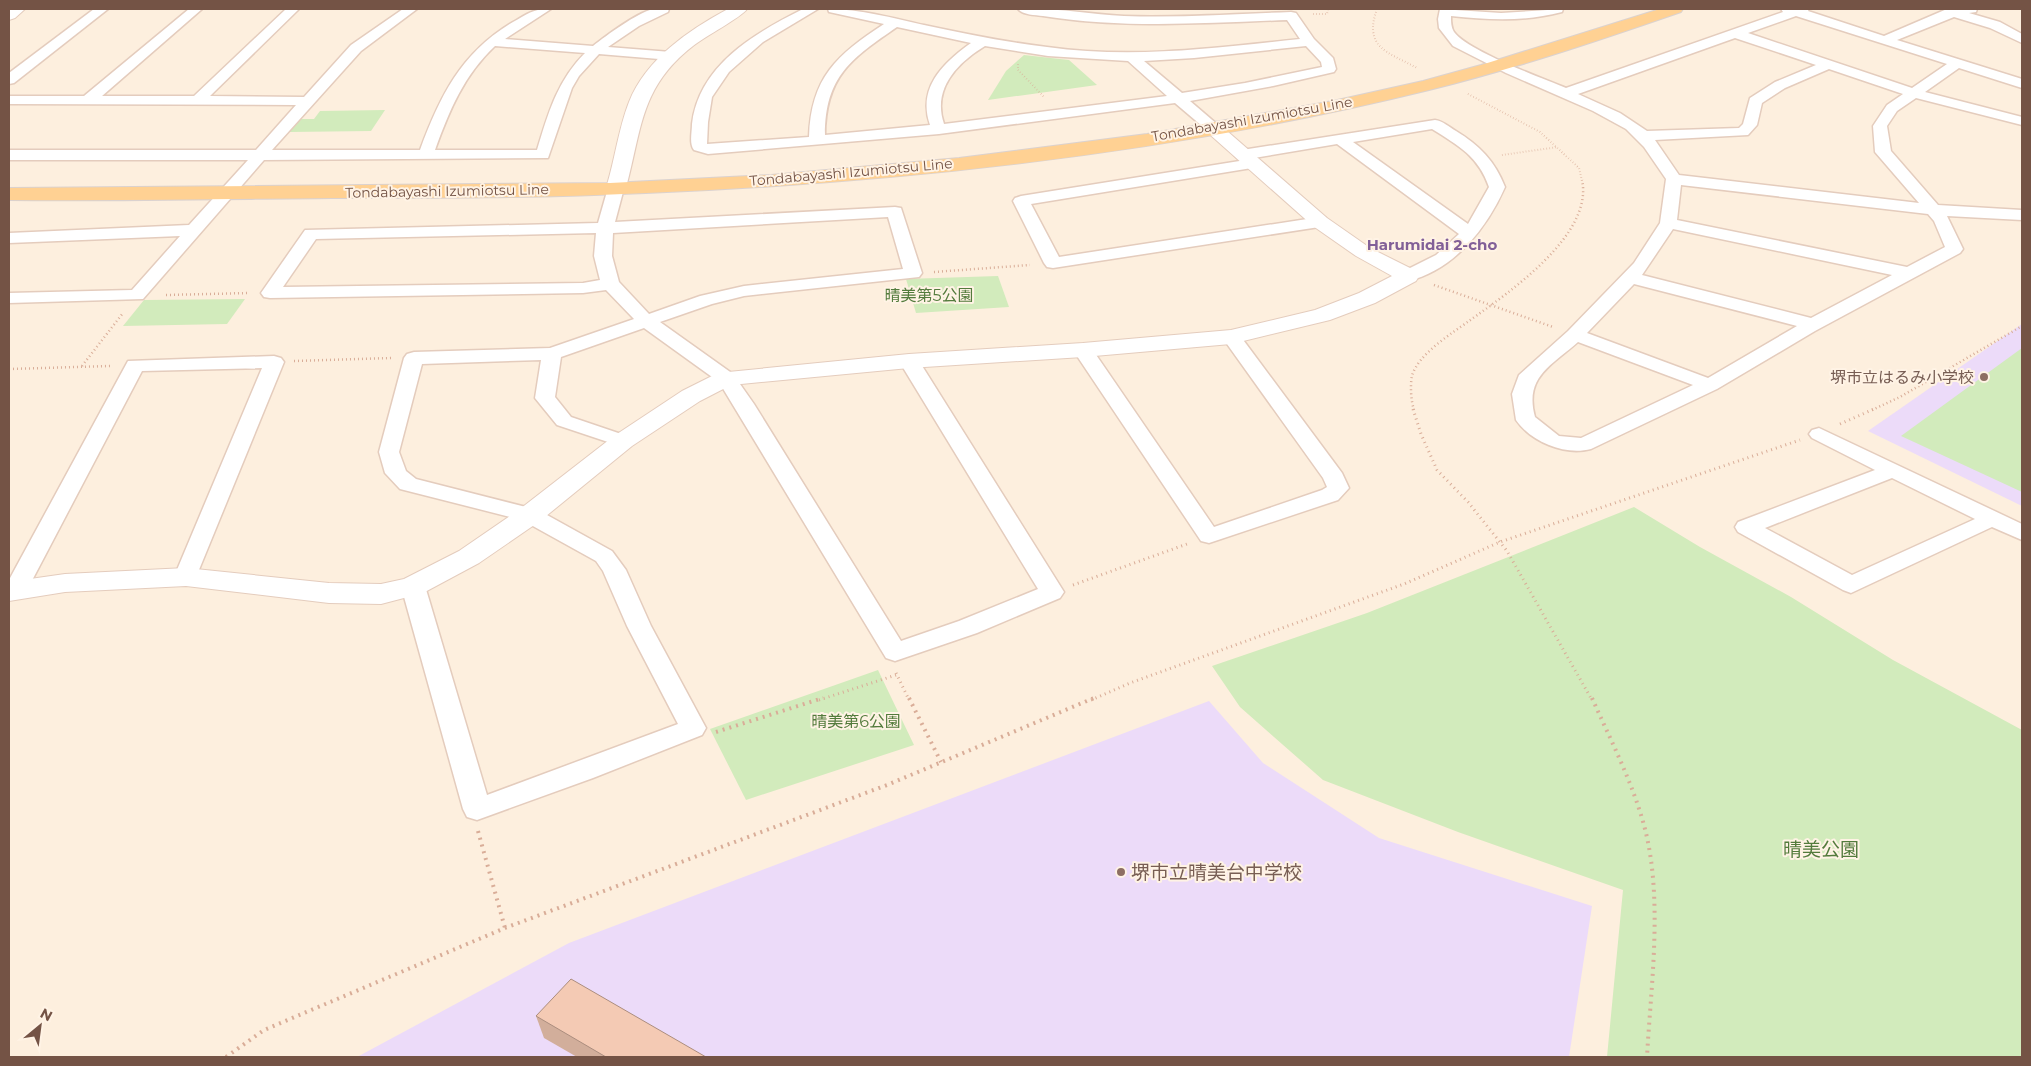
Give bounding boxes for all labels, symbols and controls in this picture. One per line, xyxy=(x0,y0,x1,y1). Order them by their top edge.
street label: Tondabayashi Izumiotsu Line xyxy=(1150,92,1354,146)
street label: Tondabayashi Izumiotsu Line xyxy=(749,154,953,190)
street label: Tondabayashi Izumiotsu Line xyxy=(345,180,549,202)
district label: Harumidai 2-cho xyxy=(1367,235,1497,254)
park label: 晴美第5公園 xyxy=(884,286,974,305)
place label: 堺市立はるみ小学校 xyxy=(1830,368,1974,387)
marker: 堺市立はるみ小学校 xyxy=(1978,371,1990,383)
park label: 晴美第6公園 xyxy=(811,712,901,731)
park label: 晴美公園 xyxy=(1783,838,1859,861)
place label: 堺市立晴美台中学校 xyxy=(1131,861,1302,884)
marker: 堺市立晴美台中学校 xyxy=(1115,866,1127,878)
north arrow xyxy=(15,1001,65,1051)
text: N xyxy=(37,1004,56,1025)

